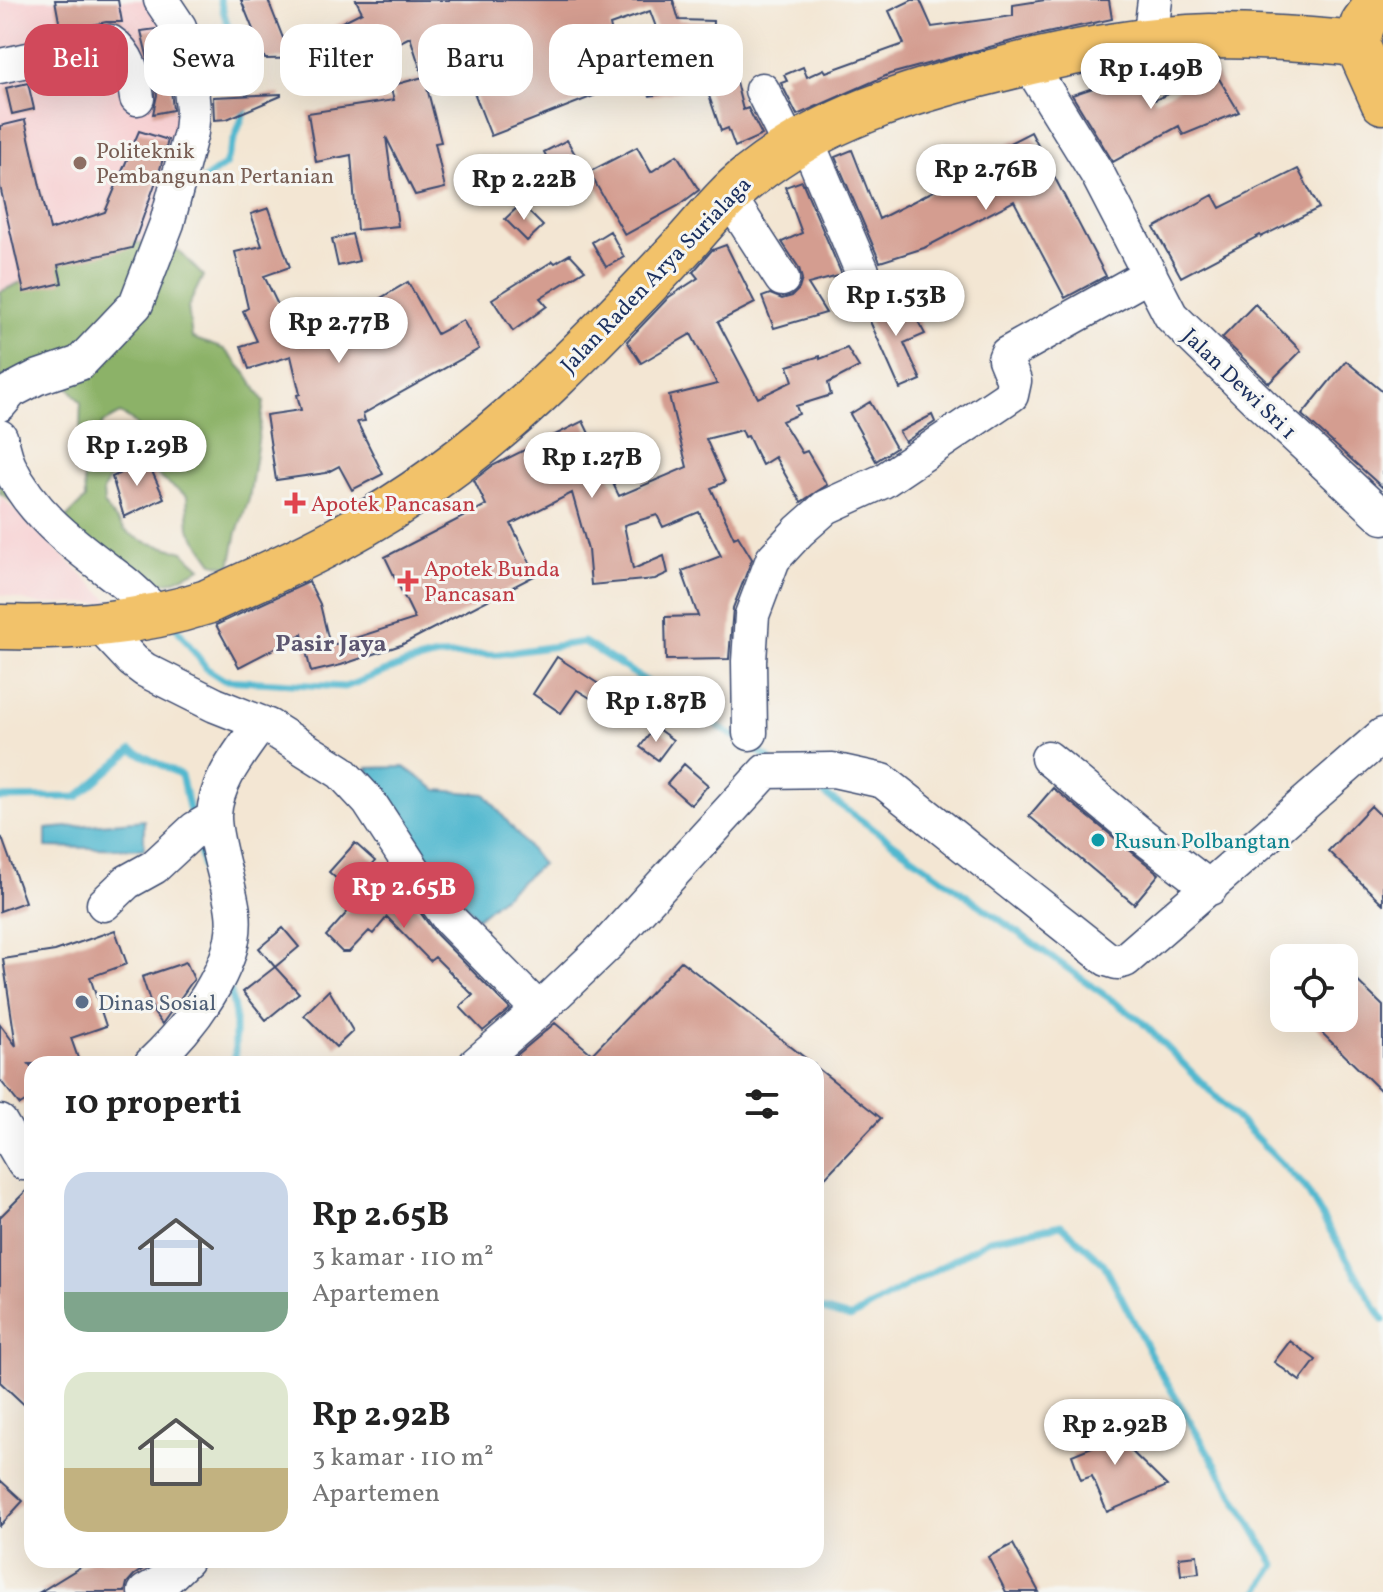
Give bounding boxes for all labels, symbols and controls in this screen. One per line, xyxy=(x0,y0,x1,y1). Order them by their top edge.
chip: Beli xyxy=(24,24,128,96)
chip: Sewa xyxy=(144,24,264,96)
chip: Filter xyxy=(280,24,402,96)
chip: Baru xyxy=(418,24,533,96)
chip: Apartemen xyxy=(549,24,743,96)
pin: Rp 1.49B xyxy=(1068,43,1234,111)
text: Rp 1.49B xyxy=(1099,51,1203,87)
place label: Politeknik Pembangunan Pertanian xyxy=(96,137,334,193)
pin: Rp 2.76B xyxy=(903,144,1069,212)
text: Rp 2.76B xyxy=(934,152,1038,188)
marker: Politeknik Pembangunan Pertanian xyxy=(71,154,89,172)
pin: Rp 2.22B xyxy=(441,154,607,222)
text: Rp 2.22B xyxy=(471,162,577,198)
street label: Jalan Raden Arya Surialaga xyxy=(554,170,759,381)
pin: Rp 1.53B xyxy=(813,270,979,338)
text: Rp 1.53B xyxy=(846,278,946,314)
pin: Rp 2.77B xyxy=(256,297,422,365)
text: Rp 2.77B xyxy=(288,305,390,341)
street label: Jalan Dewi Sri 1 xyxy=(1174,322,1302,448)
pin: Rp 1.29B xyxy=(54,420,220,488)
text: Rp 1.29B xyxy=(86,428,188,464)
pin: Rp 1.27B xyxy=(509,432,675,500)
text: Rp 1.27B xyxy=(542,440,642,476)
place label: Apotek Pancasan xyxy=(311,490,475,521)
marker: Apotek Pancasan xyxy=(286,494,304,512)
place label: Apotek Bunda Pancasan xyxy=(424,555,560,611)
marker: Apotek Bunda Pancasan xyxy=(399,572,417,590)
district label: Pasir Jaya xyxy=(275,628,387,662)
pin: Rp 1.87B xyxy=(573,676,739,744)
text: Rp 1.87B xyxy=(605,684,707,720)
place label: Rusun Polbangtan xyxy=(1114,827,1290,858)
marker: Rusun Polbangtan xyxy=(1089,831,1107,849)
pin: Rp 2.65B xyxy=(321,862,487,930)
text: Rp 2.65B xyxy=(352,870,456,906)
map controls xyxy=(1270,944,1358,1032)
button: locate xyxy=(1270,944,1358,1032)
place label: Dinas Sosial xyxy=(98,989,216,1020)
marker: Dinas Sosial xyxy=(73,993,91,1011)
text: 10 properti xyxy=(64,1081,242,1128)
icon: filters xyxy=(740,1082,784,1126)
text: Rp 2.65B xyxy=(312,1193,449,1240)
icon: home xyxy=(128,1204,224,1300)
text: 3 kamar · 110 m² xyxy=(312,1240,494,1276)
text: Apartemen xyxy=(312,1276,440,1312)
text: Rp 2.92B xyxy=(312,1393,451,1440)
pin: Rp 2.92B xyxy=(1032,1399,1198,1467)
icon: home xyxy=(128,1404,224,1500)
text: Rp 2.92B xyxy=(1062,1407,1168,1443)
text: 3 kamar · 110 m² xyxy=(312,1440,494,1476)
text: Apartemen xyxy=(312,1476,440,1512)

